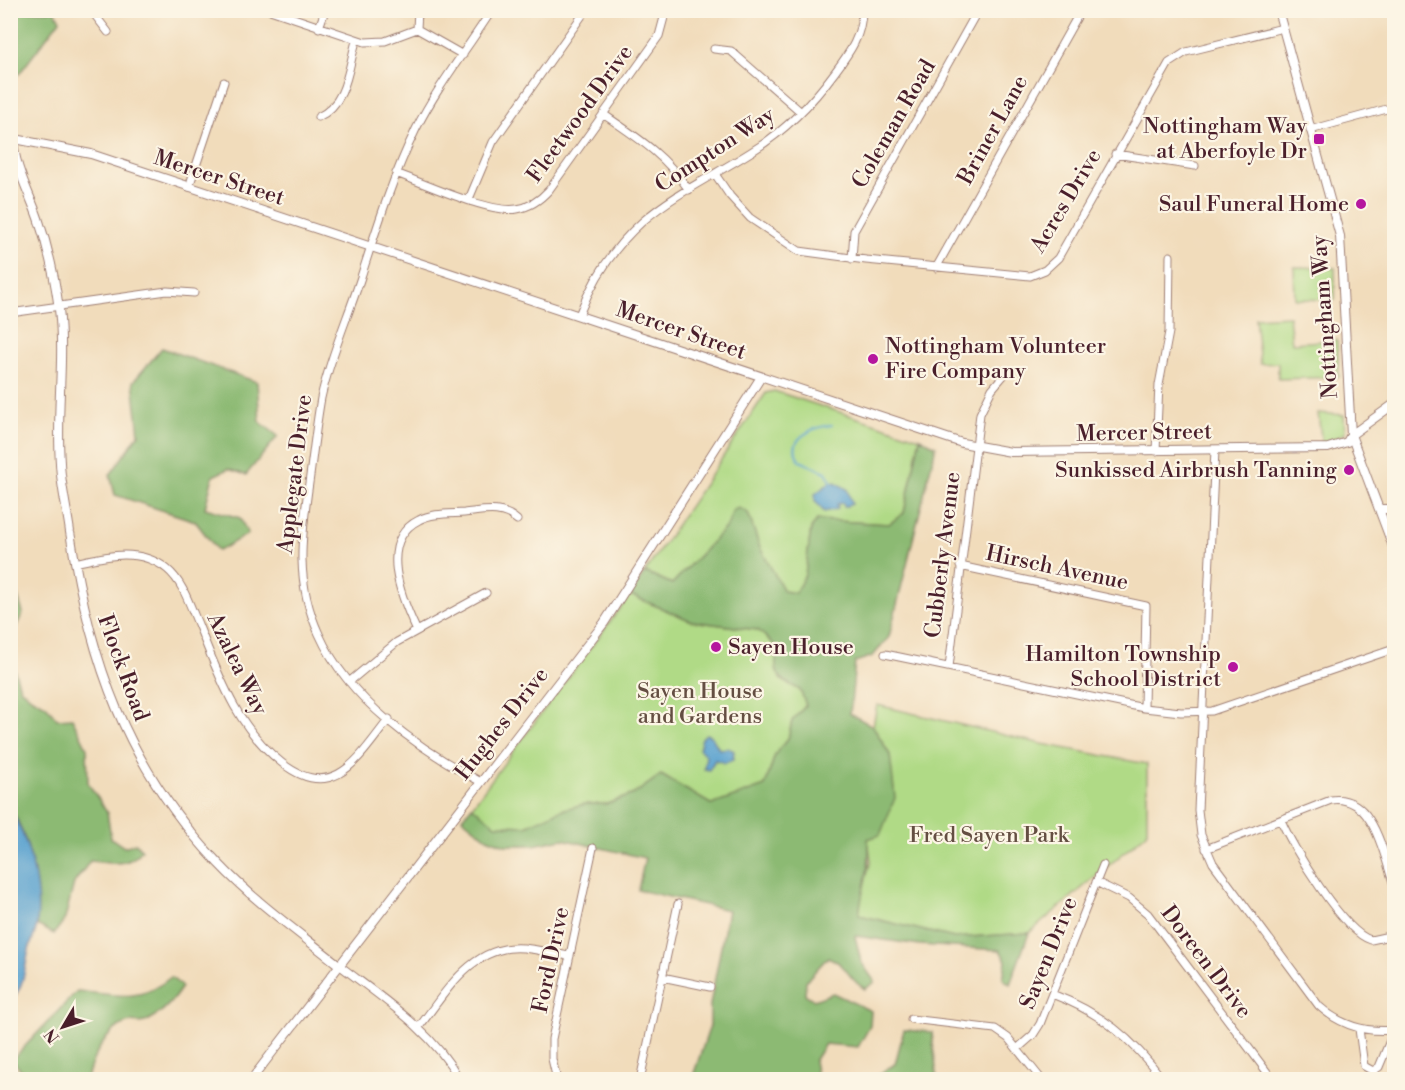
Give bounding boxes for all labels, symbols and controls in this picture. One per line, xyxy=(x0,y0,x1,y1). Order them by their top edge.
street label: Fleetwood Drive xyxy=(521,40,639,188)
street label: Coleman Road xyxy=(846,54,942,193)
street label: Briner Lane xyxy=(951,71,1034,190)
street label: Compton Way xyxy=(650,101,780,199)
place label: Nottingham Way at Aberfoyle Dr xyxy=(1143,113,1307,165)
marker: Nottingham Way at Aberfoyle Dr xyxy=(1312,132,1326,146)
street label: Mercer Street xyxy=(150,144,288,212)
street label: Acres Drive xyxy=(1024,144,1108,259)
place label: Saul Funeral Home xyxy=(1159,191,1349,218)
marker: Saul Funeral Home xyxy=(1354,197,1368,211)
street label: Nottingham Way xyxy=(1306,234,1344,400)
street label: Mercer Street xyxy=(612,296,750,366)
place label: Nottingham Volunteer Fire Company xyxy=(885,333,1106,385)
marker: Nottingham Volunteer Fire Company xyxy=(866,352,880,366)
street label: Applegate Drive xyxy=(272,393,318,556)
street label: Mercer Street xyxy=(1076,418,1212,448)
place label: Sunkissed Airbrush Tanning xyxy=(1055,457,1338,484)
marker: Sunkissed Airbrush Tanning xyxy=(1342,463,1356,477)
street label: Cubberly Avenue xyxy=(919,470,967,640)
street label: Hirsch Avenue xyxy=(983,540,1131,596)
street label: Azalea Way xyxy=(200,608,273,720)
street label: Flock Road xyxy=(91,611,155,725)
place label: Sayen House xyxy=(728,634,854,661)
marker: Sayen House xyxy=(709,640,723,654)
place label: Hamilton Township School District xyxy=(1025,641,1221,693)
marker: Hamilton Township School District xyxy=(1226,660,1240,674)
street label: Hughes Drive xyxy=(450,662,554,786)
park label: Sayen House and Gardens xyxy=(637,678,763,730)
park label: Fred Sayen Park xyxy=(909,822,1071,849)
street label: Sayen Drive xyxy=(1014,893,1084,1013)
street label: Doreen Drive xyxy=(1155,900,1257,1024)
street label: Ford Drive xyxy=(527,905,575,1015)
north arrow xyxy=(33,997,93,1057)
text: N xyxy=(40,1024,64,1047)

